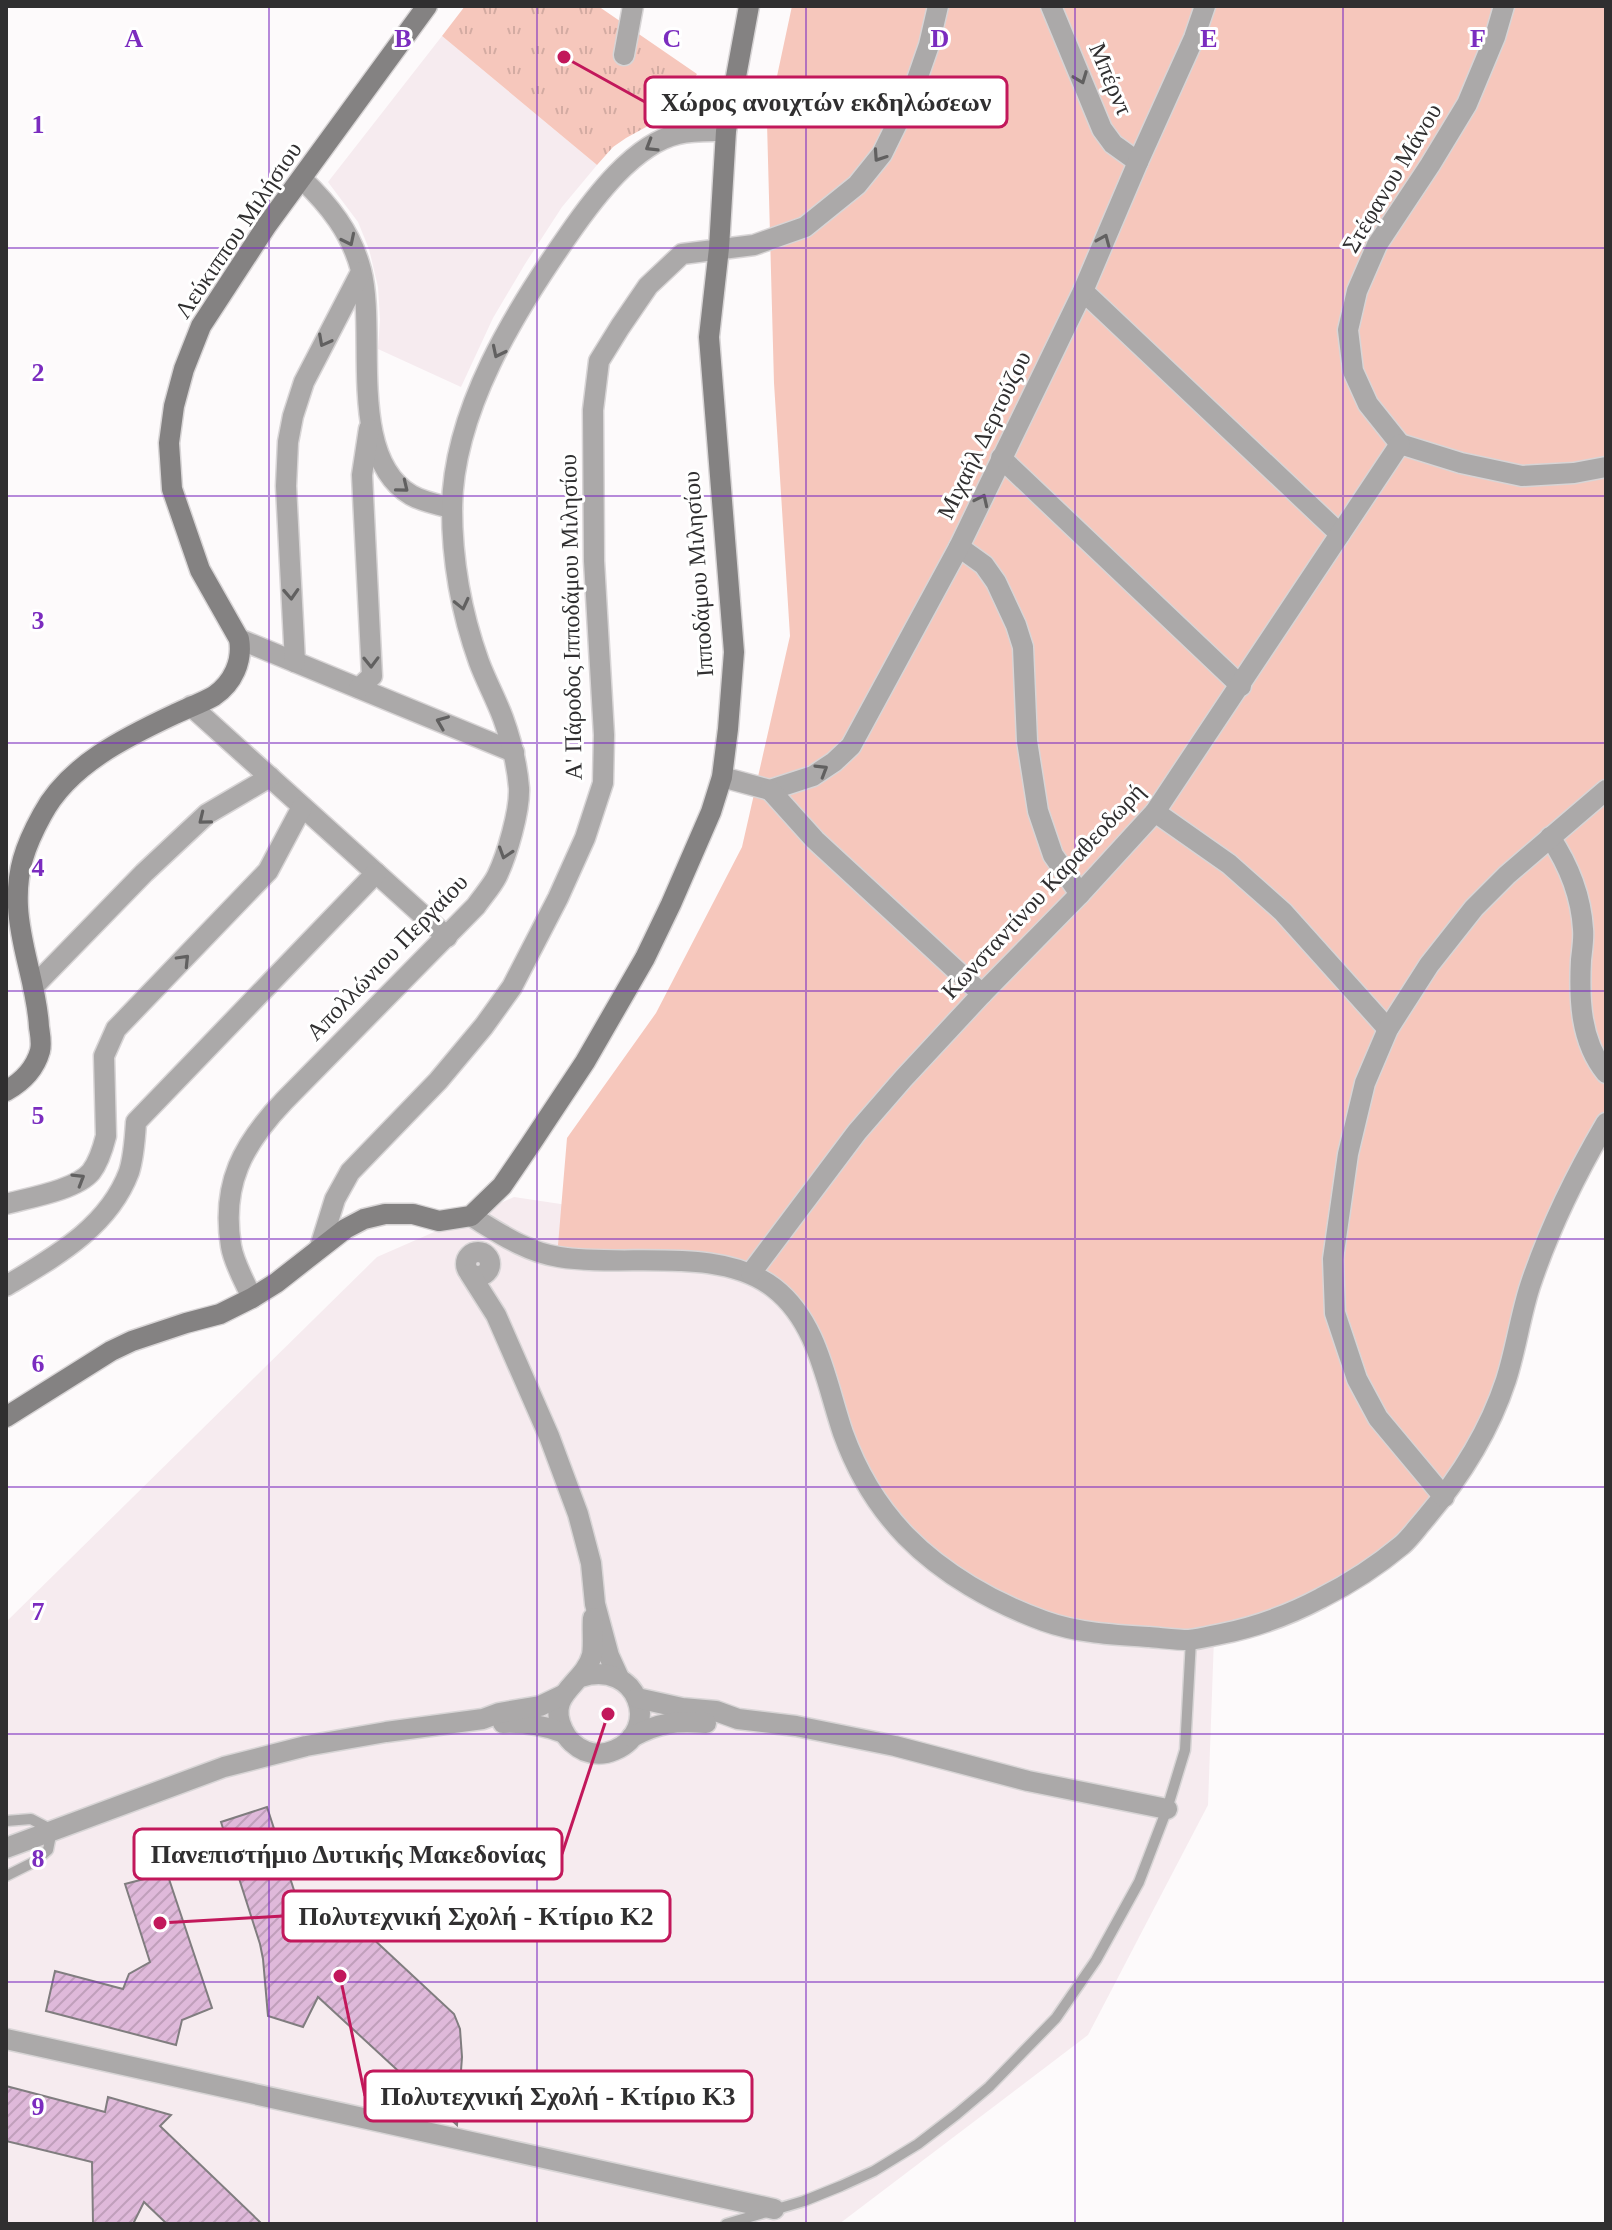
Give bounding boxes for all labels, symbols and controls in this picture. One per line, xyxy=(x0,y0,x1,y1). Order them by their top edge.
text: A xyxy=(125,24,144,53)
text: B xyxy=(394,24,412,53)
text: C xyxy=(663,24,681,53)
text: D xyxy=(931,24,949,53)
text: E xyxy=(1200,24,1218,53)
text: F xyxy=(1470,24,1486,53)
street label: Μπέρντ xyxy=(1084,39,1138,119)
one-way arrow xyxy=(1071,70,1088,84)
callout: Χώρος ανοιχτών εκδηλώσεων xyxy=(645,77,1007,127)
text: Χώρος ανοιχτών εκδηλώσεων xyxy=(661,88,992,117)
street label: Στέφανου Μάνου xyxy=(1337,99,1447,257)
text: 1 xyxy=(32,110,45,139)
one-way arrow xyxy=(645,136,660,151)
street label: Λεύκιππου Μιλήσιου xyxy=(169,137,307,323)
one-way arrow xyxy=(874,147,889,161)
one-way arrow xyxy=(339,231,355,246)
one-way arrow xyxy=(1095,234,1111,248)
one-way arrow xyxy=(319,333,334,347)
one-way arrow xyxy=(492,344,507,359)
street label: Μιχαήλ Δερτούζου xyxy=(932,347,1036,523)
text: 2 xyxy=(32,358,45,387)
street label: Α' Πάροδος Ιπποδάμου Μιλησίου xyxy=(555,454,587,780)
street label: Ιπποδάμου Μιλησίου xyxy=(678,470,718,678)
one-way arrow xyxy=(394,478,409,492)
one-way arrow xyxy=(972,494,988,509)
one-way arrow xyxy=(282,588,299,601)
one-way arrow xyxy=(453,596,470,610)
text: 3 xyxy=(32,606,45,635)
one-way arrow xyxy=(363,656,380,669)
one-way arrow xyxy=(436,716,450,732)
one-way arrow xyxy=(813,764,828,779)
street label: Κωνσταντίνου Καραθεοδωρή xyxy=(936,778,1150,1004)
one-way arrow xyxy=(198,809,213,823)
one-way arrow xyxy=(498,845,514,859)
text: 4 xyxy=(32,853,45,882)
street label: Απολλώνιου Περγαίου xyxy=(301,869,473,1045)
one-way arrow xyxy=(175,955,189,969)
text: 5 xyxy=(32,1101,45,1130)
one-way arrow xyxy=(70,1173,85,1189)
text: 6 xyxy=(32,1349,45,1378)
text: 7 xyxy=(32,1597,45,1626)
callout: Πανεπιστήμιο Δυτικής Μακεδονίας xyxy=(134,1829,562,1879)
text: Πανεπιστήμιο Δυτικής Μακεδονίας xyxy=(151,1840,546,1869)
text: 8 xyxy=(32,1844,45,1873)
callout: Πολυτεχνική Σχολή - Κτίριο Κ2 xyxy=(283,1891,670,1941)
text: Πολυτεχνική Σχολή - Κτίριο Κ2 xyxy=(298,1902,654,1931)
callout: Πολυτεχνική Σχολή - Κτίριο Κ3 xyxy=(365,2071,752,2121)
text: Πολυτεχνική Σχολή - Κτίριο Κ3 xyxy=(380,2082,736,2111)
text: 9 xyxy=(32,2092,45,2121)

